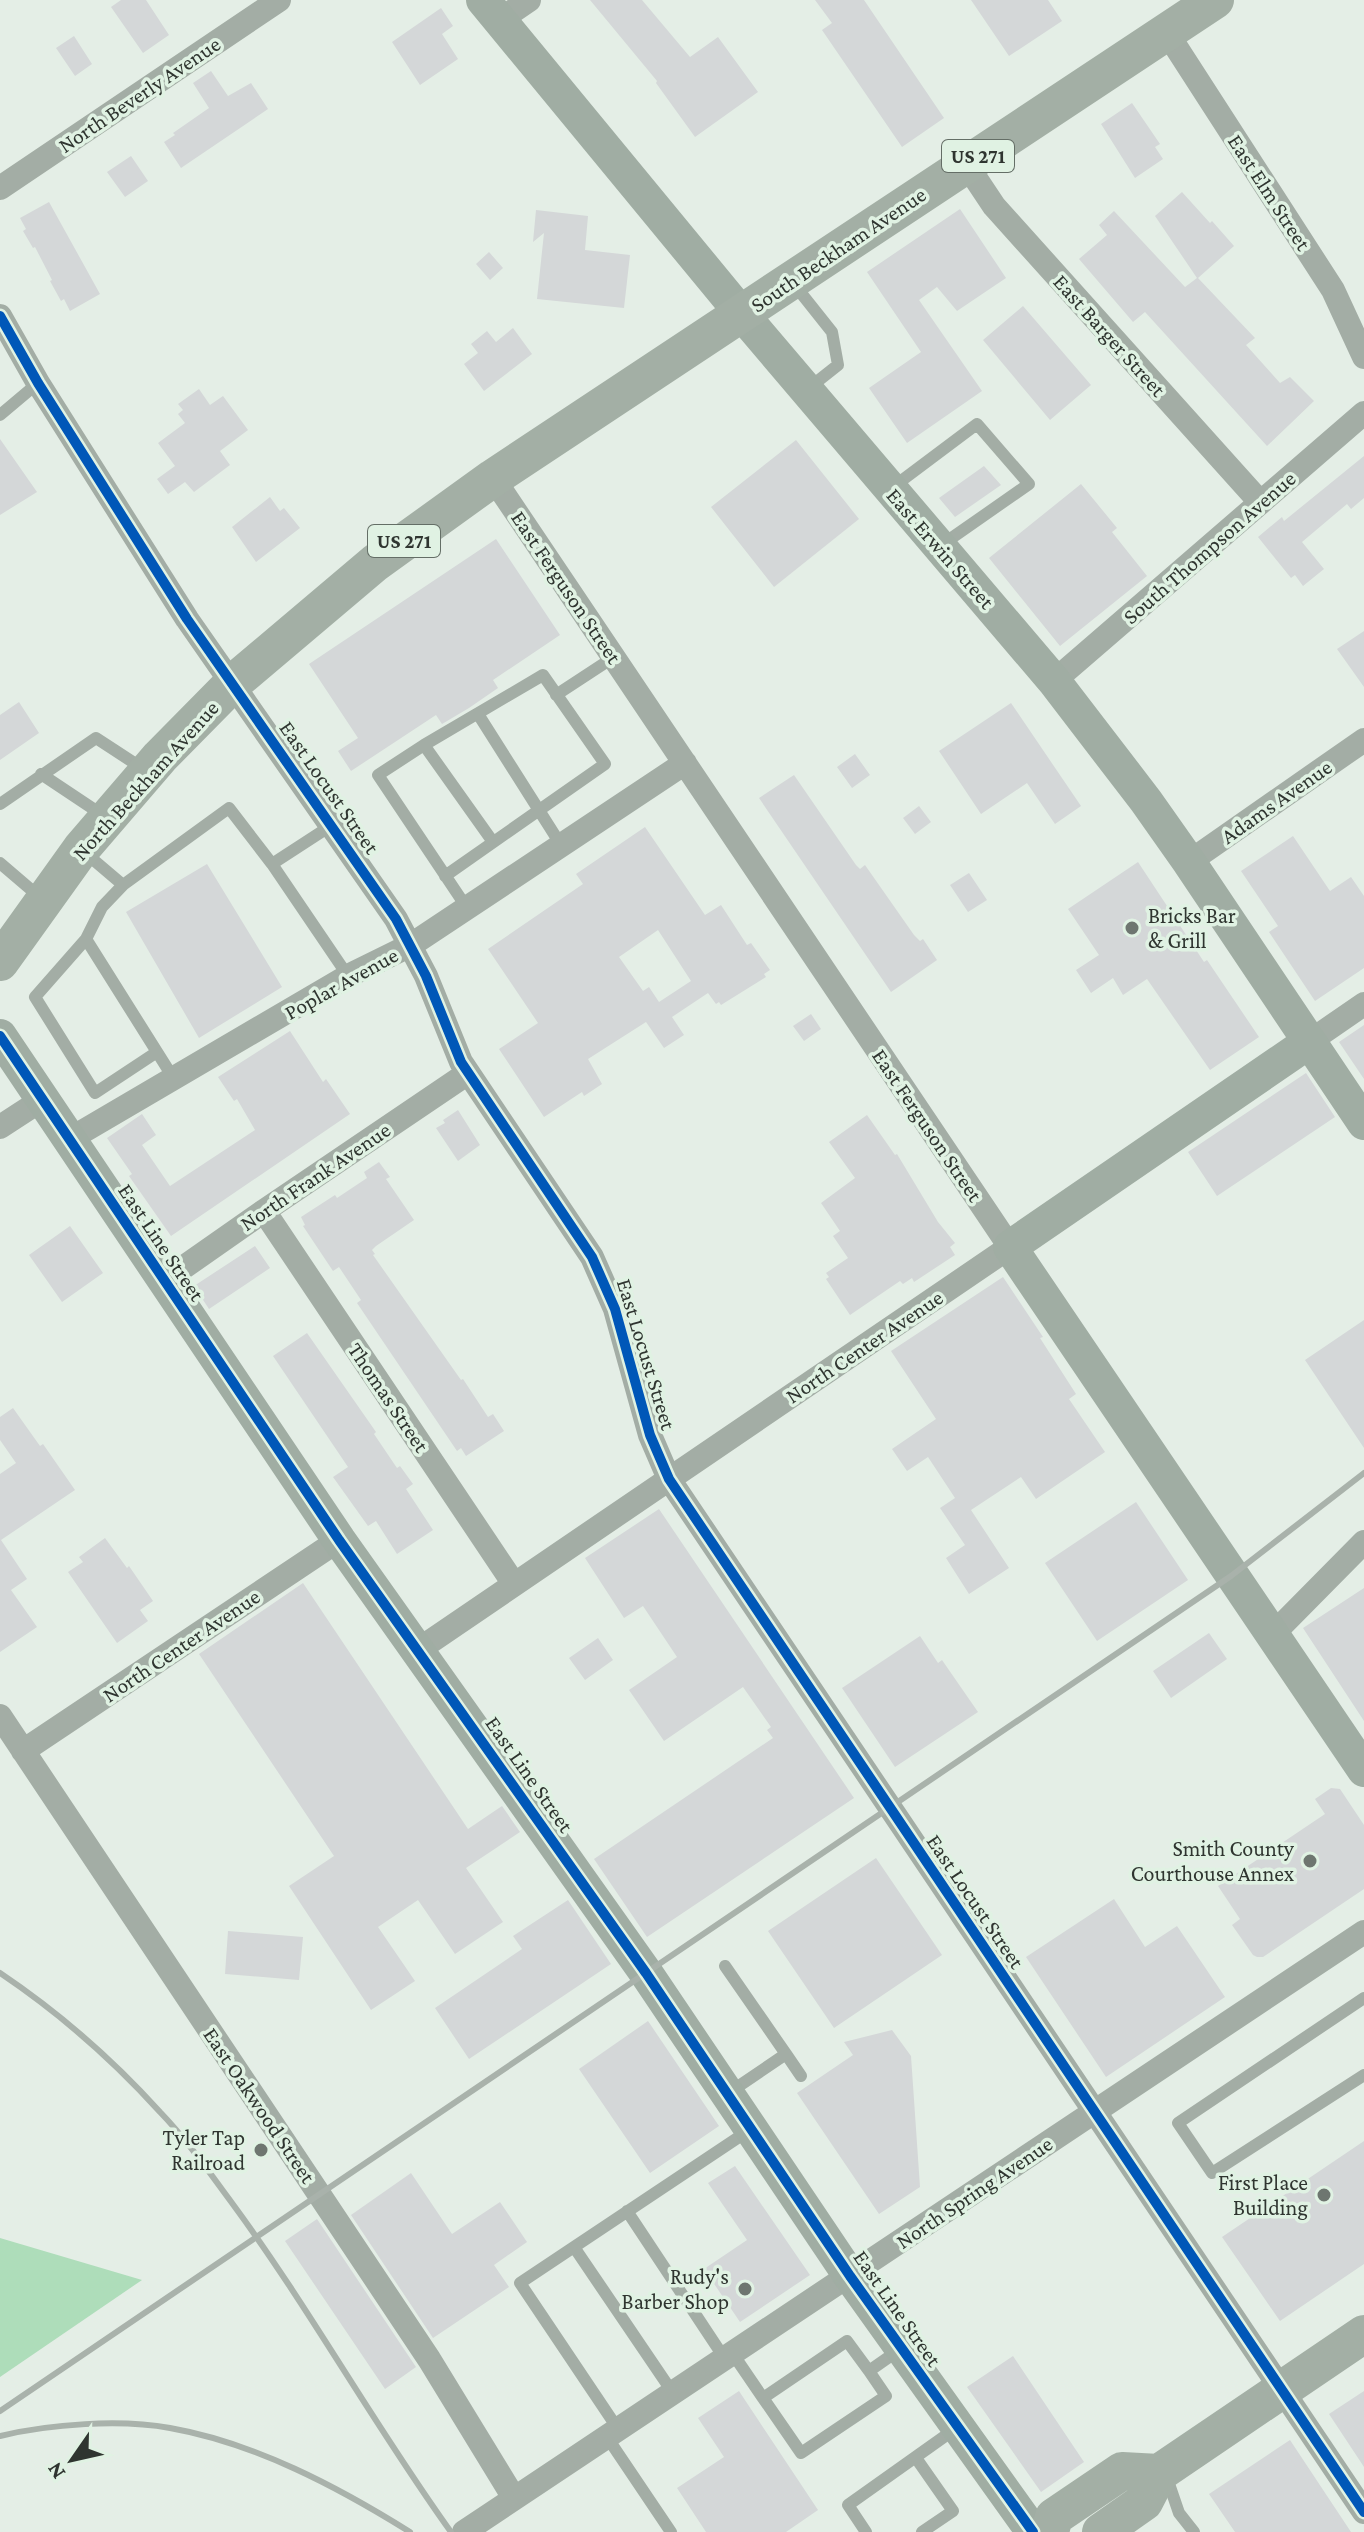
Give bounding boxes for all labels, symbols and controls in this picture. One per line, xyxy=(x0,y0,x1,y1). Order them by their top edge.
street label: North Beverly Avenue xyxy=(53,31,225,158)
street label: East Elm Street xyxy=(1223,130,1317,256)
road number: US 271 xyxy=(942,140,1014,172)
street label: South Beckham Avenue xyxy=(746,181,931,317)
street label: East Barger Street xyxy=(1048,269,1171,402)
street label: South Thompson Avenue xyxy=(1118,466,1301,629)
street label: East Erwin Street xyxy=(882,483,1000,614)
street label: East Ferguson Street xyxy=(506,506,627,669)
road number: US 271 xyxy=(368,525,440,557)
street label: North Beckham Avenue xyxy=(67,695,224,865)
street label: East Locust Street xyxy=(274,716,385,859)
street label: Adams Avenue xyxy=(1216,754,1337,849)
place label: Bricks Bar & Grill xyxy=(1148,903,1236,953)
marker: Bricks Bar & Grill xyxy=(1123,919,1141,937)
street label: Poplar Avenue xyxy=(280,942,402,1025)
street label: East Ferguson Street xyxy=(867,1044,988,1207)
street label: North Frank Avenue xyxy=(235,1117,395,1236)
street label: East Line Street xyxy=(113,1179,210,1306)
street label: East Locust Street xyxy=(612,1276,682,1433)
street label: North Center Avenue xyxy=(781,1285,948,1408)
street label: Thomas Street xyxy=(343,1338,435,1457)
street label: North Center Avenue xyxy=(98,1584,265,1707)
street label: East Line Street xyxy=(480,1711,579,1838)
street label: East Locust Street xyxy=(921,1829,1030,1974)
place label: Smith County Courthouse Annex xyxy=(1131,1836,1295,1886)
marker: Smith County Courthouse Annex xyxy=(1301,1852,1319,1870)
street label: East Oakwood Street xyxy=(198,2023,321,2188)
place label: Tyler Tap Railroad xyxy=(163,2125,245,2175)
street label: North Spring Avenue xyxy=(891,2131,1057,2254)
marker: Tyler Tap Railroad xyxy=(252,2141,270,2159)
place label: First Place Building xyxy=(1218,2170,1308,2220)
marker: First Place Building xyxy=(1315,2186,1333,2204)
street label: East Line Street xyxy=(848,2245,947,2372)
place label: Rudy's Barber Shop xyxy=(622,2264,729,2314)
marker: Rudy's Barber Shop xyxy=(736,2280,754,2298)
north arrow xyxy=(32,2420,112,2500)
text: N xyxy=(41,2458,70,2484)

